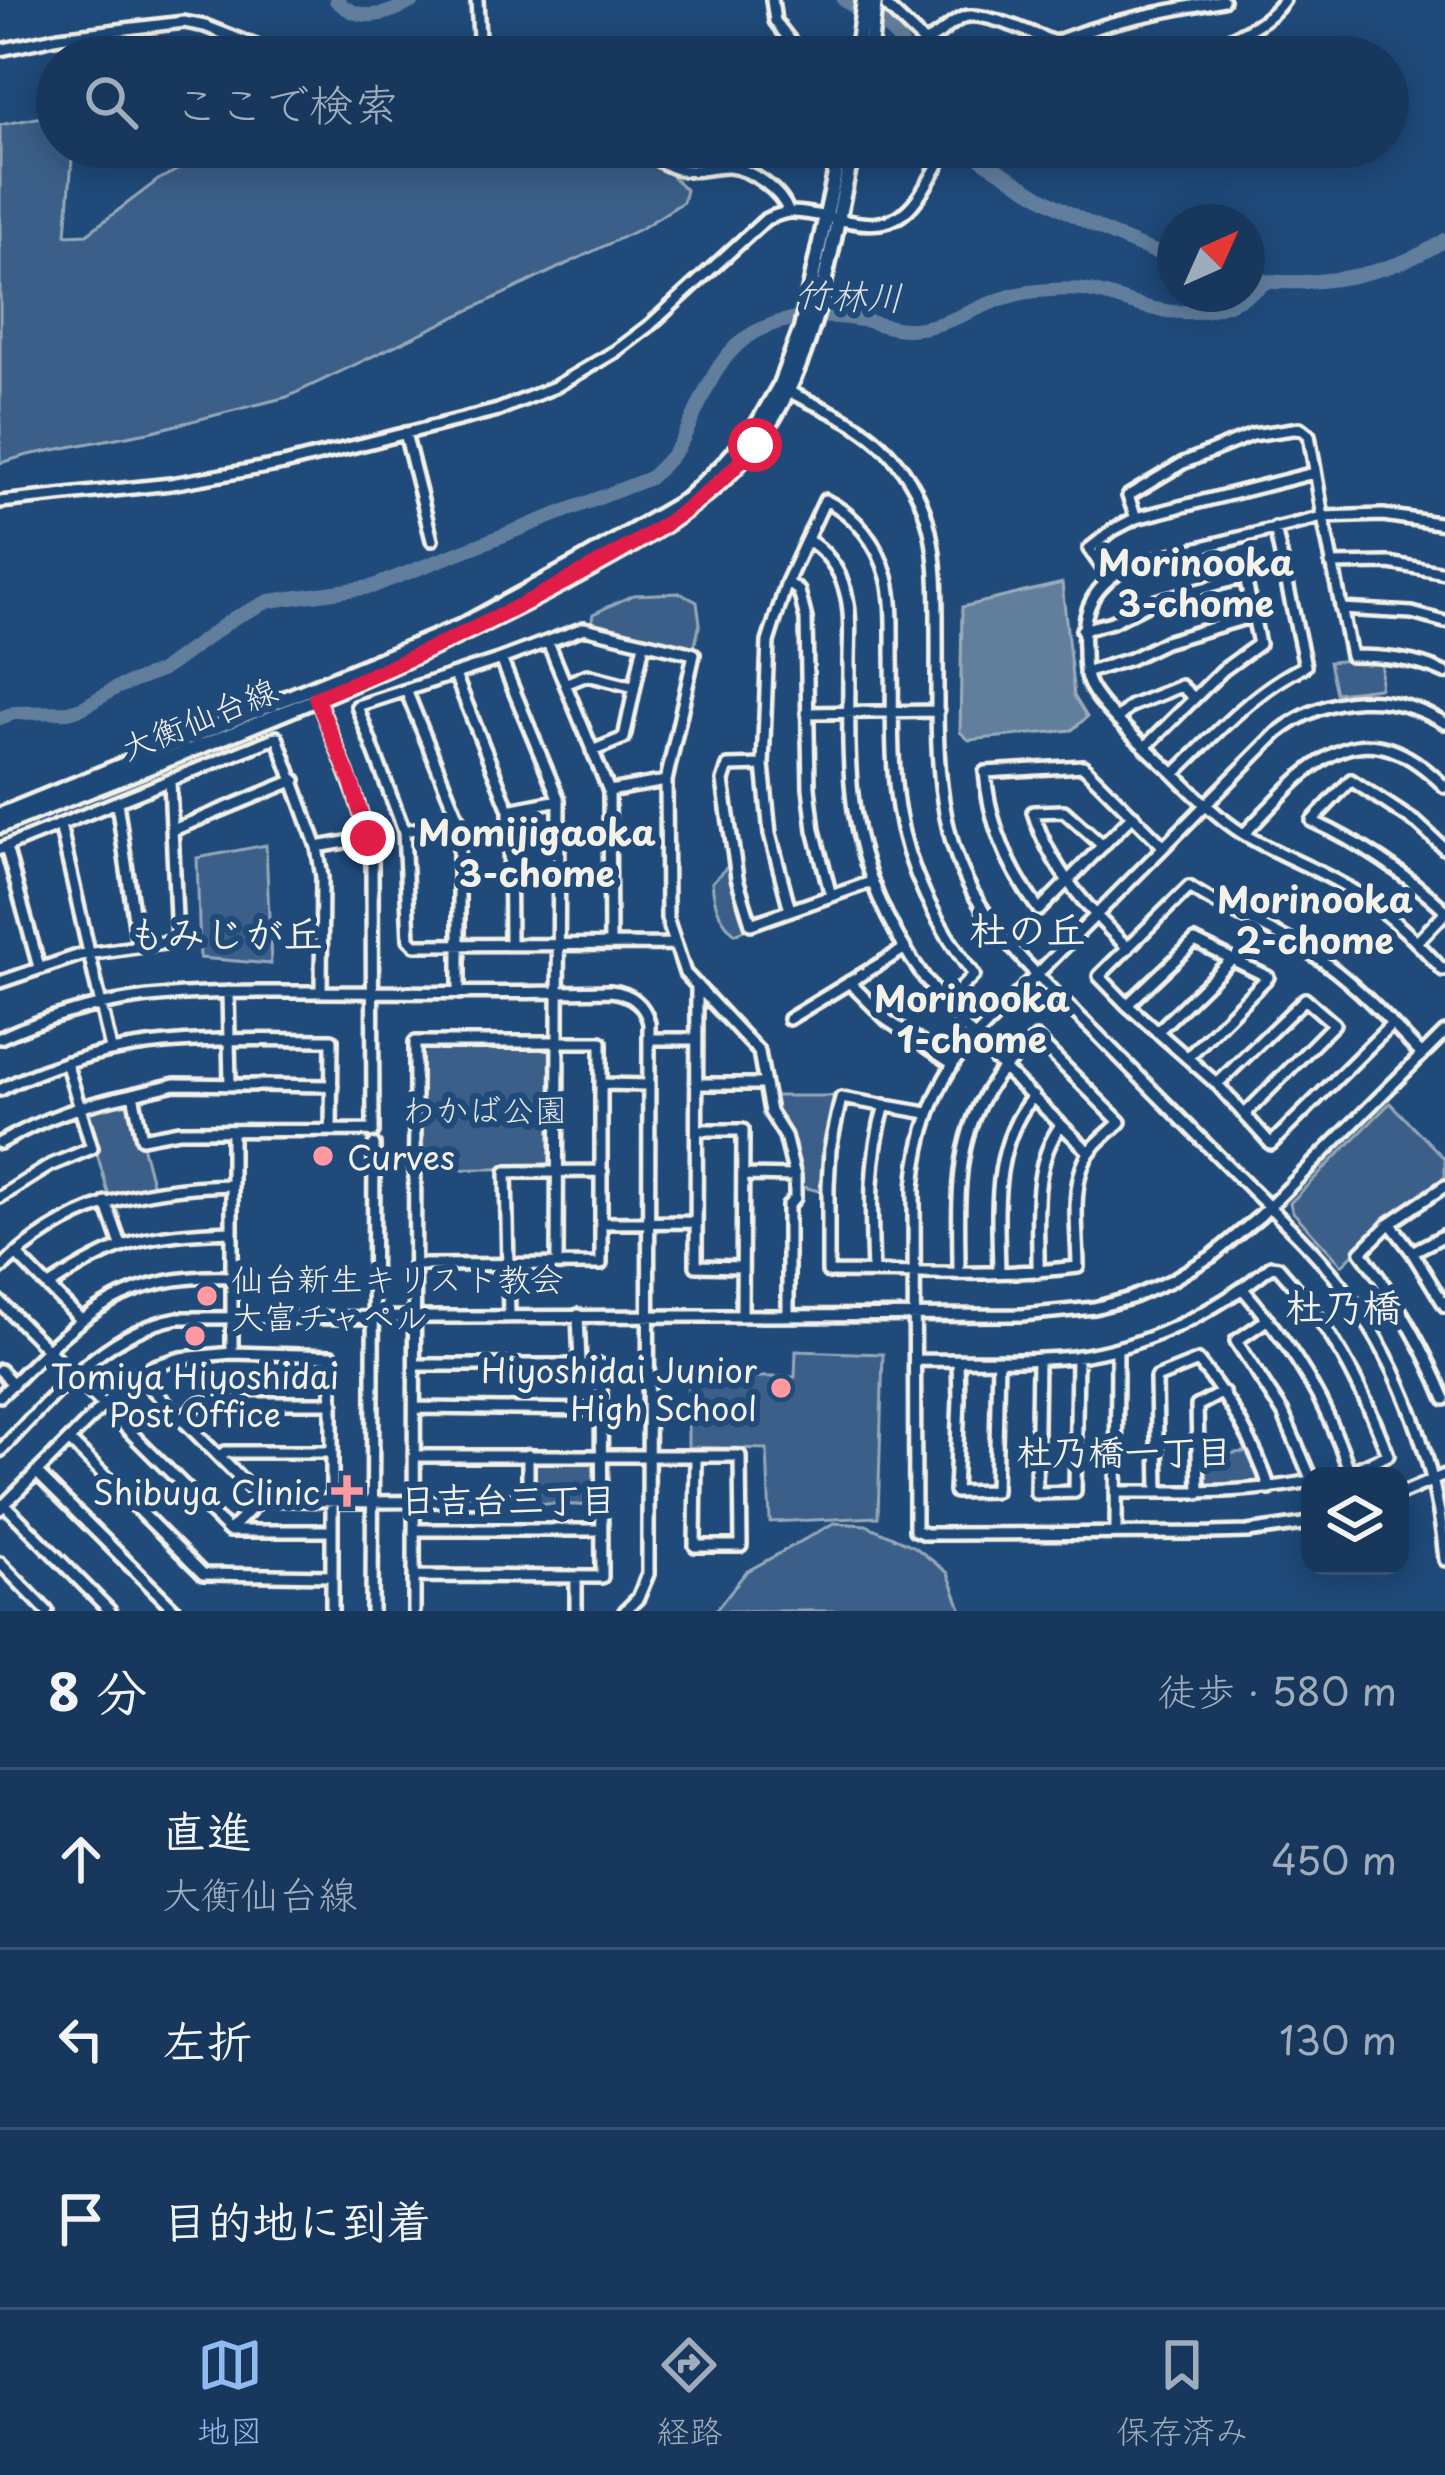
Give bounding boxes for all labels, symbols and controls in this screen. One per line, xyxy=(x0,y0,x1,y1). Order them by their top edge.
search box xyxy=(36,36,1409,168)
text: ここで検索 xyxy=(174,68,399,136)
icon: search xyxy=(78,69,144,135)
north arrow xyxy=(1157,204,1265,312)
water label: 竹林川 xyxy=(794,265,904,323)
route start xyxy=(728,418,782,472)
district label: Morinooka 3-chome xyxy=(1098,534,1295,629)
street label: 大衡仙台線 xyxy=(112,663,284,771)
district label: Momijigaoka 3-chome xyxy=(418,804,657,899)
route end xyxy=(341,811,395,865)
district label: Morinooka 2-chome xyxy=(1217,871,1414,966)
district label: 杜の丘 xyxy=(968,898,1086,957)
district label: もみじが丘 xyxy=(127,902,323,961)
district label: Morinooka 1-chome xyxy=(874,970,1071,1065)
park label: わかば公園 xyxy=(403,1083,568,1133)
place label: Curves xyxy=(347,1131,455,1181)
marker: Curves xyxy=(310,1143,336,1169)
place label: 仙台新生キリスト教会 大富チャペル xyxy=(231,1252,564,1340)
district label: 杜乃橋 xyxy=(1284,1275,1402,1334)
marker: 仙台新生キリスト教会 大富チャペル xyxy=(194,1283,220,1309)
marker: Tomiya Hiyoshidai Post Office xyxy=(182,1323,208,1349)
place label: Hiyoshidai Junior High School xyxy=(481,1344,758,1432)
place label: Tomiya Hiyoshidai Post Office xyxy=(51,1350,339,1438)
marker: Hiyoshidai Junior High School xyxy=(768,1375,794,1401)
district label: 杜乃橋一丁目 xyxy=(1016,1423,1232,1477)
place label: Shibuya Clinic xyxy=(93,1466,320,1516)
map controls xyxy=(1301,1467,1409,1575)
button: layers xyxy=(1301,1467,1409,1575)
district label: 日吉台三丁目 xyxy=(400,1471,616,1525)
marker: Shibuya Clinic xyxy=(331,1475,363,1507)
text: 8 分 xyxy=(48,1651,147,1728)
text: 徒歩 · 580 m xyxy=(1158,1660,1397,1719)
text: 直進 xyxy=(162,1795,252,1863)
icon: ahead xyxy=(48,1826,114,1892)
text: 450 m xyxy=(1271,1829,1397,1888)
text: 大衡仙台線 xyxy=(162,1863,357,1922)
text: 左折 xyxy=(162,2005,252,2073)
icon: left xyxy=(48,2006,114,2072)
text: 130 m xyxy=(1279,2009,1397,2068)
text: 目的地に到着 xyxy=(162,2185,432,2253)
icon: arrive xyxy=(48,2186,114,2252)
tab: 地図 xyxy=(197,2332,263,2454)
tab: 経路 xyxy=(656,2332,722,2454)
tab: 保存済み xyxy=(1116,2332,1248,2454)

